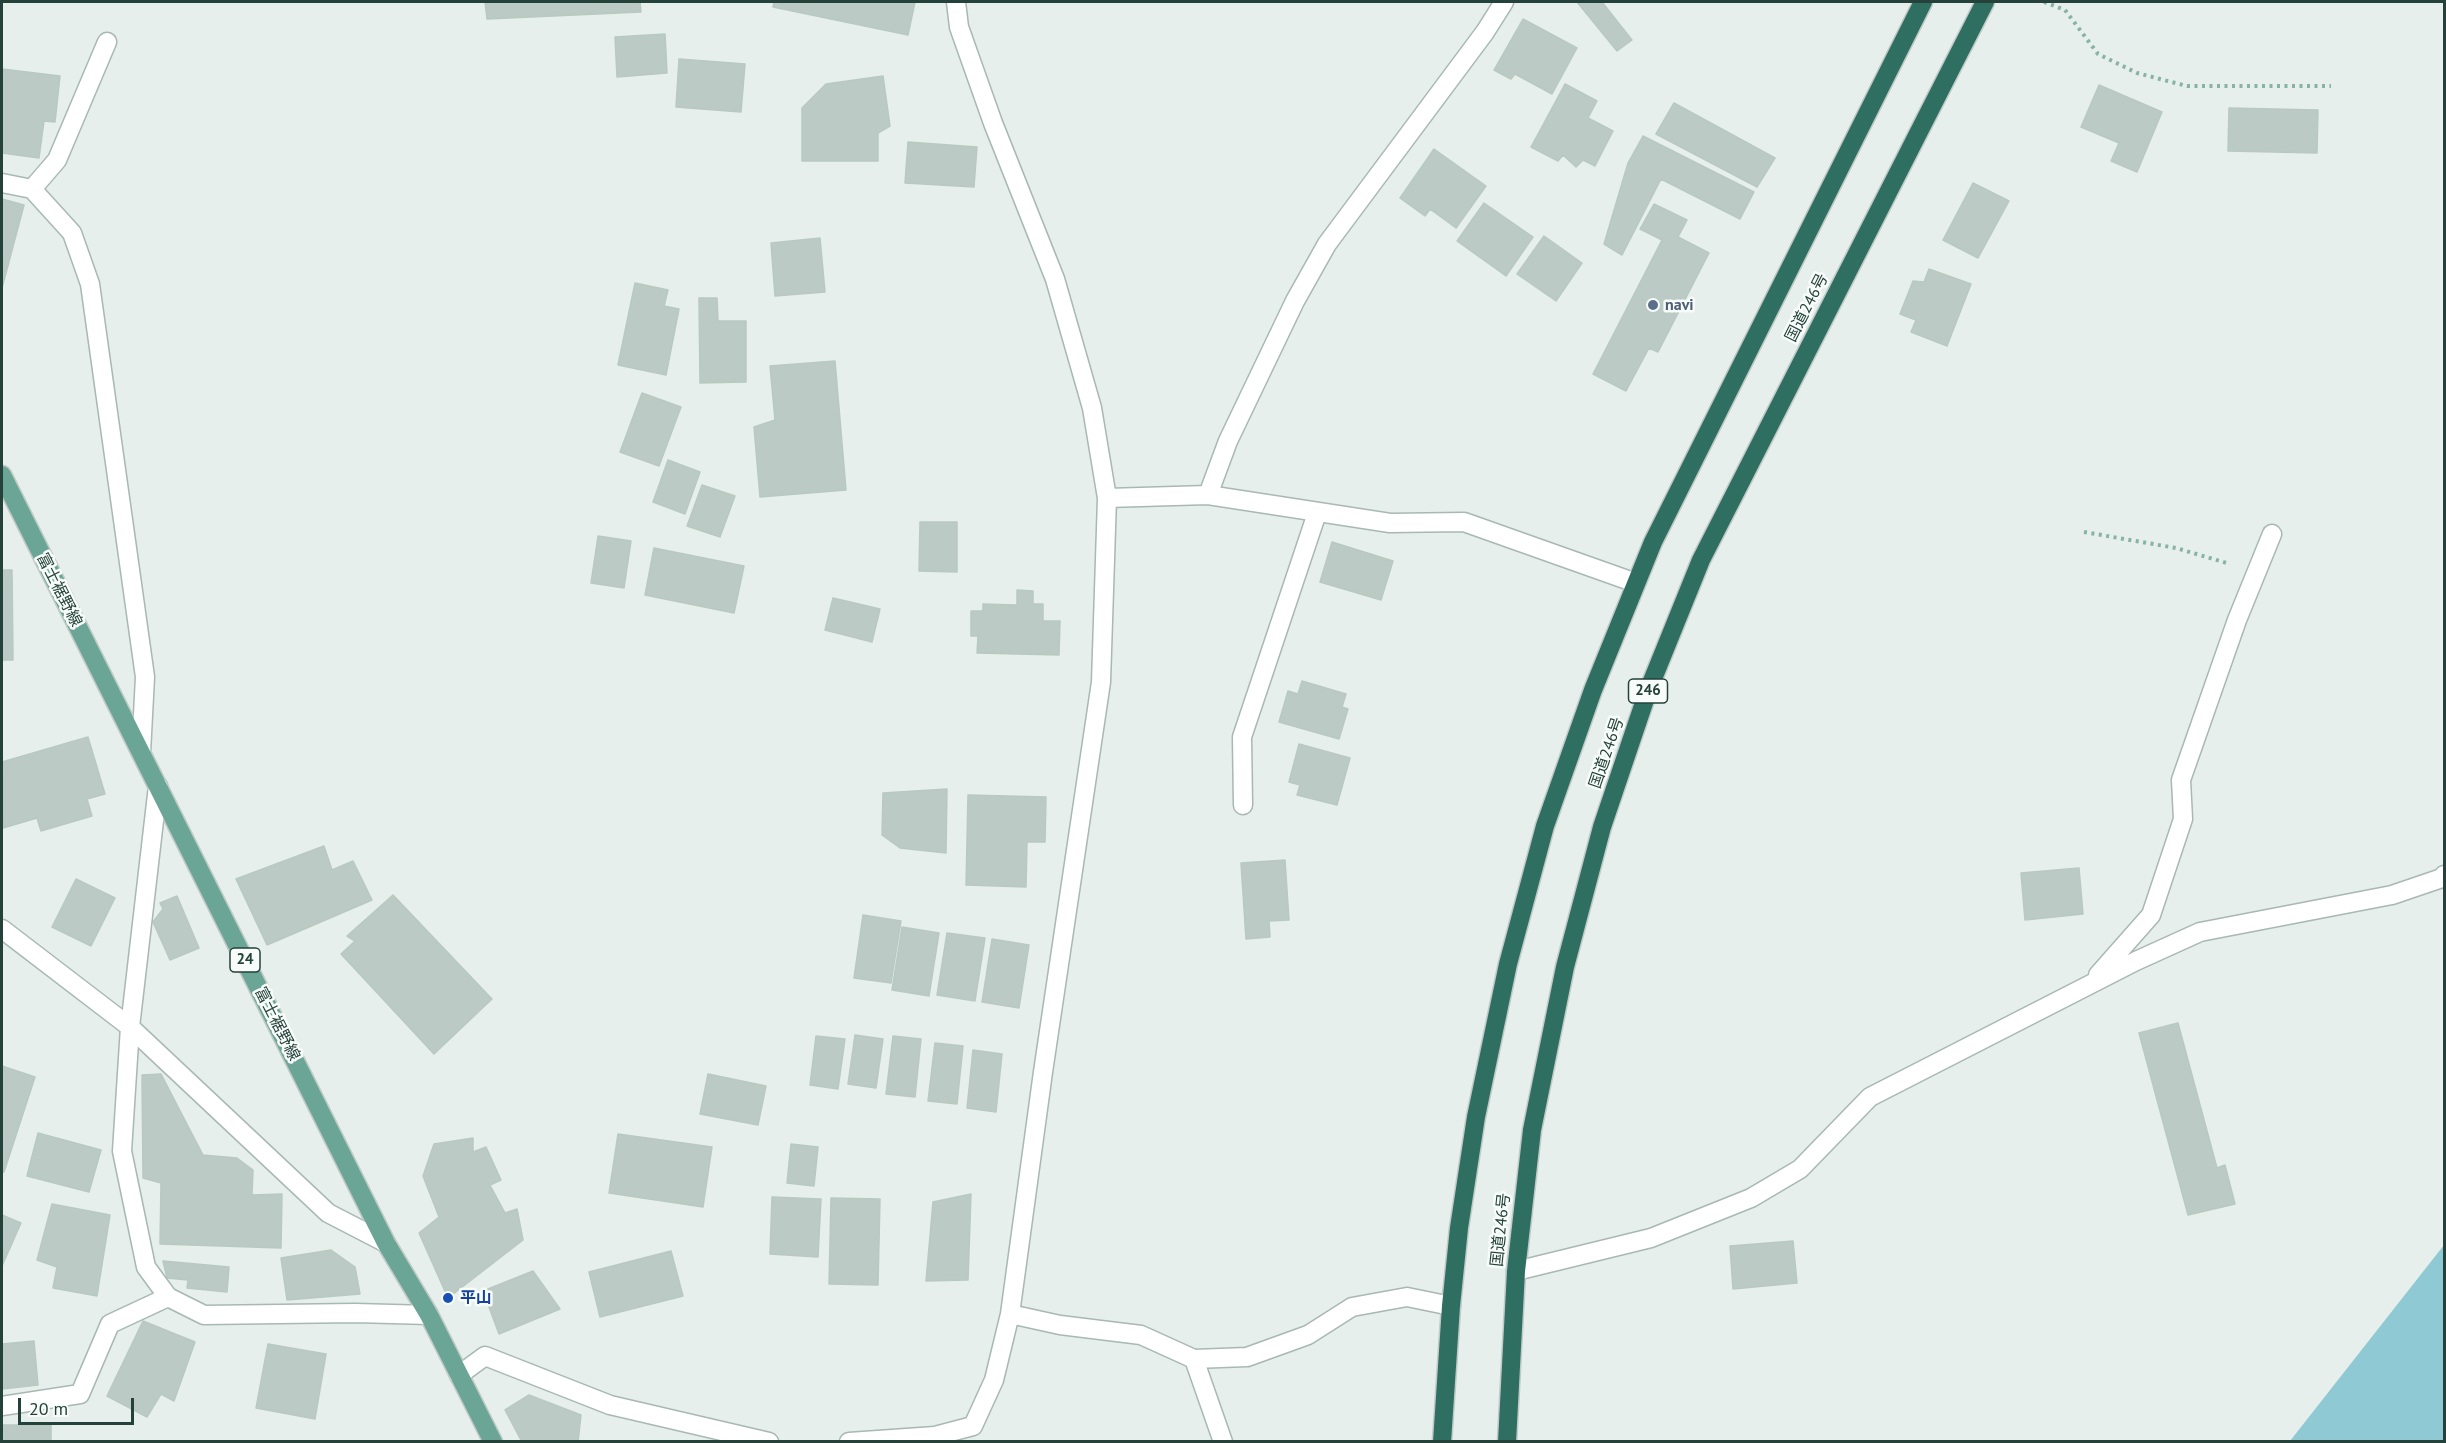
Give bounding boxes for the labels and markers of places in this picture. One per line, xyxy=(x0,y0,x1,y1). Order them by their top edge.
place label: navi xyxy=(1665,295,1694,315)
marker: navi xyxy=(1646,298,1660,312)
place label: 平山 xyxy=(460,1288,492,1308)
marker: 平山 xyxy=(441,1291,455,1305)

